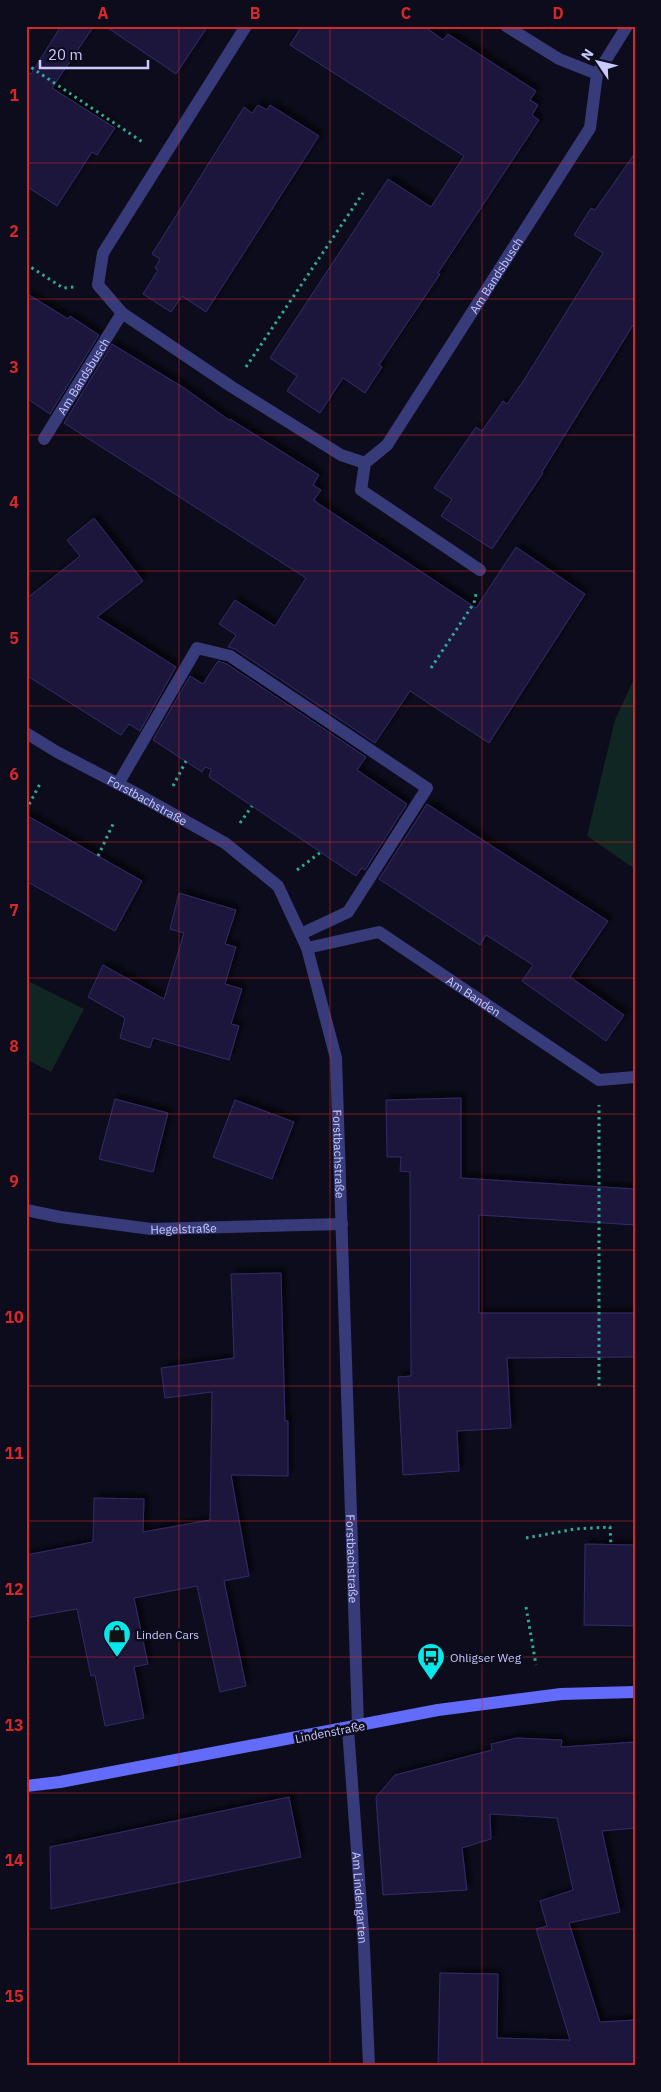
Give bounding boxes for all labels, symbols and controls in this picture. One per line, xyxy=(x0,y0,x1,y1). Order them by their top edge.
text: A xyxy=(98,3,109,23)
text: B xyxy=(250,3,261,23)
text: C xyxy=(401,3,411,23)
text: D xyxy=(552,3,564,23)
scale bar xyxy=(40,38,148,70)
north arrow xyxy=(574,38,624,88)
text: 20 m xyxy=(48,45,83,64)
text: N xyxy=(577,45,598,64)
text: 1 xyxy=(9,85,19,105)
text: 2 xyxy=(9,221,19,241)
street label: Am Bandsbusch xyxy=(466,234,526,316)
street label: Am Bandsbusch xyxy=(54,335,112,417)
text: 3 xyxy=(9,357,19,377)
text: 4 xyxy=(9,492,19,512)
text: 5 xyxy=(9,628,19,648)
text: 6 xyxy=(9,764,19,784)
street label: Forstbachstraße xyxy=(105,772,191,828)
text: 7 xyxy=(9,900,19,920)
street label: Am Banden xyxy=(444,972,504,1019)
text: 8 xyxy=(9,1036,19,1056)
street label: Forstbachstraße xyxy=(330,1109,348,1199)
text: 9 xyxy=(9,1171,19,1191)
street label: Hegelstraße xyxy=(150,1220,217,1237)
text: 10 xyxy=(4,1307,24,1327)
text: 11 xyxy=(4,1443,24,1463)
street label: Forstbachstraße xyxy=(344,1514,361,1604)
text: 12 xyxy=(4,1579,24,1599)
shop icon: Linden Cars xyxy=(102,1619,132,1658)
place label: Linden Cars xyxy=(136,1627,199,1642)
bus stop icon: Ohligser Weg xyxy=(416,1642,446,1681)
place label: Ohligser Weg xyxy=(450,1650,522,1665)
text: 13 xyxy=(4,1715,24,1735)
street label: Lindenstraße xyxy=(294,1718,367,1746)
text: 14 xyxy=(4,1850,24,1870)
street label: Am Lindengarten xyxy=(350,1851,371,1944)
text: 15 xyxy=(4,1986,24,2006)

